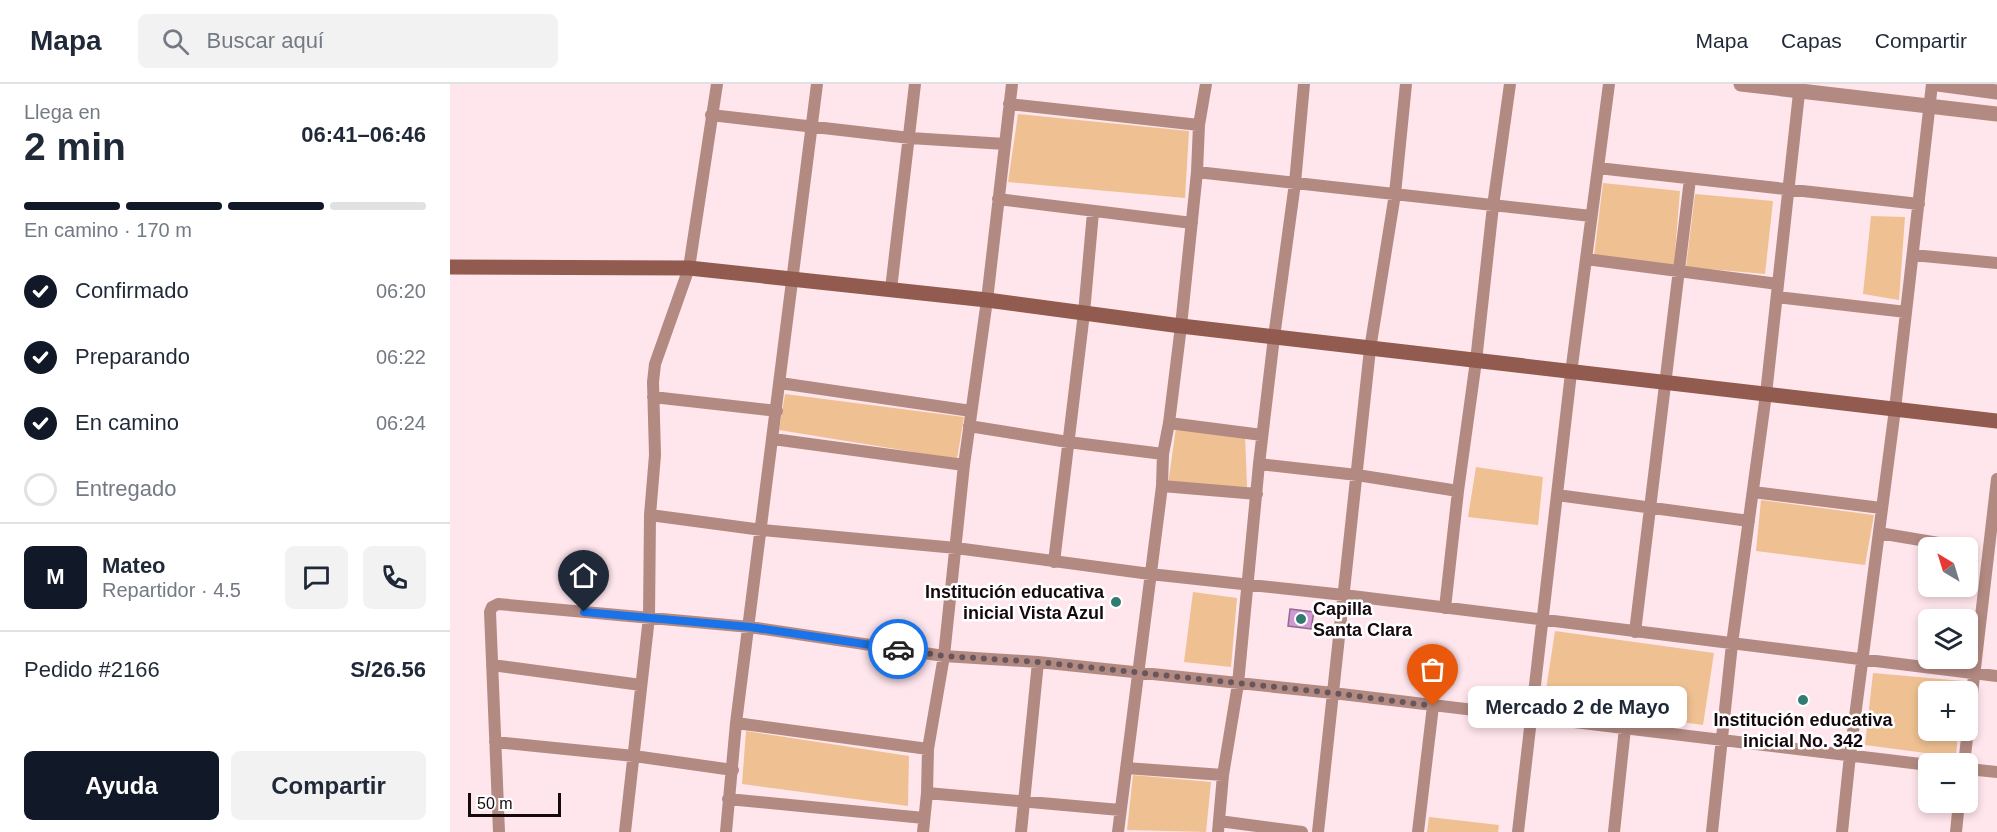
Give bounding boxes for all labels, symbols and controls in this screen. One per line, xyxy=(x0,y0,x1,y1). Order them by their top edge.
search box xyxy=(138,14,558,68)
text: Mapa xyxy=(30,25,102,56)
icon: search xyxy=(159,25,192,58)
text: Buscar aquí xyxy=(207,28,324,53)
text: Mapa xyxy=(1696,29,1748,52)
text: Capas xyxy=(1781,29,1842,52)
text: Compartir xyxy=(1875,29,1967,52)
text: Llega en xyxy=(24,101,101,123)
text: 06:41–06:46 xyxy=(301,122,426,147)
text: 2 min xyxy=(24,125,126,168)
text: En camino · 170 m xyxy=(24,219,192,241)
icon: check xyxy=(24,275,57,308)
text: Confirmado xyxy=(75,278,189,303)
text: 06:20 xyxy=(376,280,426,302)
icon: check xyxy=(24,341,57,374)
text: Preparando xyxy=(75,344,190,369)
text: 06:22 xyxy=(376,346,426,368)
icon: check xyxy=(24,407,57,440)
text: En camino xyxy=(75,410,179,435)
text: 06:24 xyxy=(376,412,426,434)
text: Entregado xyxy=(75,476,177,501)
north arrow xyxy=(1918,537,1978,597)
map controls xyxy=(1918,537,1978,813)
button: chat xyxy=(285,546,348,609)
button: phone xyxy=(363,546,426,609)
pin xyxy=(558,550,609,612)
text: Mateo xyxy=(102,553,166,578)
icon: home xyxy=(567,559,600,592)
text: M xyxy=(46,564,65,589)
text: Repartidor · 4.5 xyxy=(102,579,241,601)
place label: Institución educativa inicial Vista Azul xyxy=(925,582,1105,623)
marker: Institución educativa inicial Vista Azul xyxy=(1109,595,1123,609)
place label: Capilla Santa Clara xyxy=(1313,599,1413,640)
button: layers xyxy=(1918,609,1978,669)
marker: Capilla Santa Clara xyxy=(1294,612,1308,626)
courier xyxy=(868,619,928,679)
icon: car xyxy=(882,633,915,666)
pin xyxy=(1407,644,1458,706)
icon: bag xyxy=(1416,653,1449,686)
text: Pedido #2166 xyxy=(24,657,160,682)
text: S/26.56 xyxy=(350,657,426,682)
button: + xyxy=(1918,681,1978,741)
callout: Mercado 2 de Mayo xyxy=(1469,685,1688,727)
marker: Institución educativa inicial No. 342 xyxy=(1796,693,1810,707)
text: Mercado 2 de Mayo xyxy=(1485,696,1670,718)
place label: Institución educativa inicial No. 342 xyxy=(1713,710,1893,751)
button: Ayuda xyxy=(24,751,219,820)
button: Compartir xyxy=(231,751,426,820)
button: − xyxy=(1918,753,1978,813)
scale bar xyxy=(468,790,561,818)
text: 50 m xyxy=(477,795,513,812)

